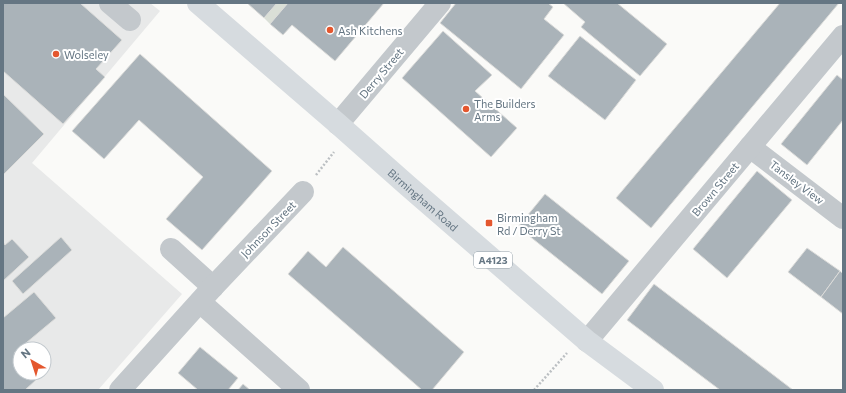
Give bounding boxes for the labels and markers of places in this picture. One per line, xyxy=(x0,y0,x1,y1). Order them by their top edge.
place label: Ash Kitchens xyxy=(338,24,403,37)
marker: Ash Kitchens xyxy=(325,25,335,35)
place label: Wolseley xyxy=(64,48,109,61)
marker: Wolseley xyxy=(51,49,61,59)
place label: The Builders Arms xyxy=(474,97,536,123)
marker: The Builders Arms xyxy=(461,104,471,114)
place label: Birmingham Rd / Derry St xyxy=(497,211,561,237)
marker: Birmingham Rd / Derry St xyxy=(484,218,494,228)

